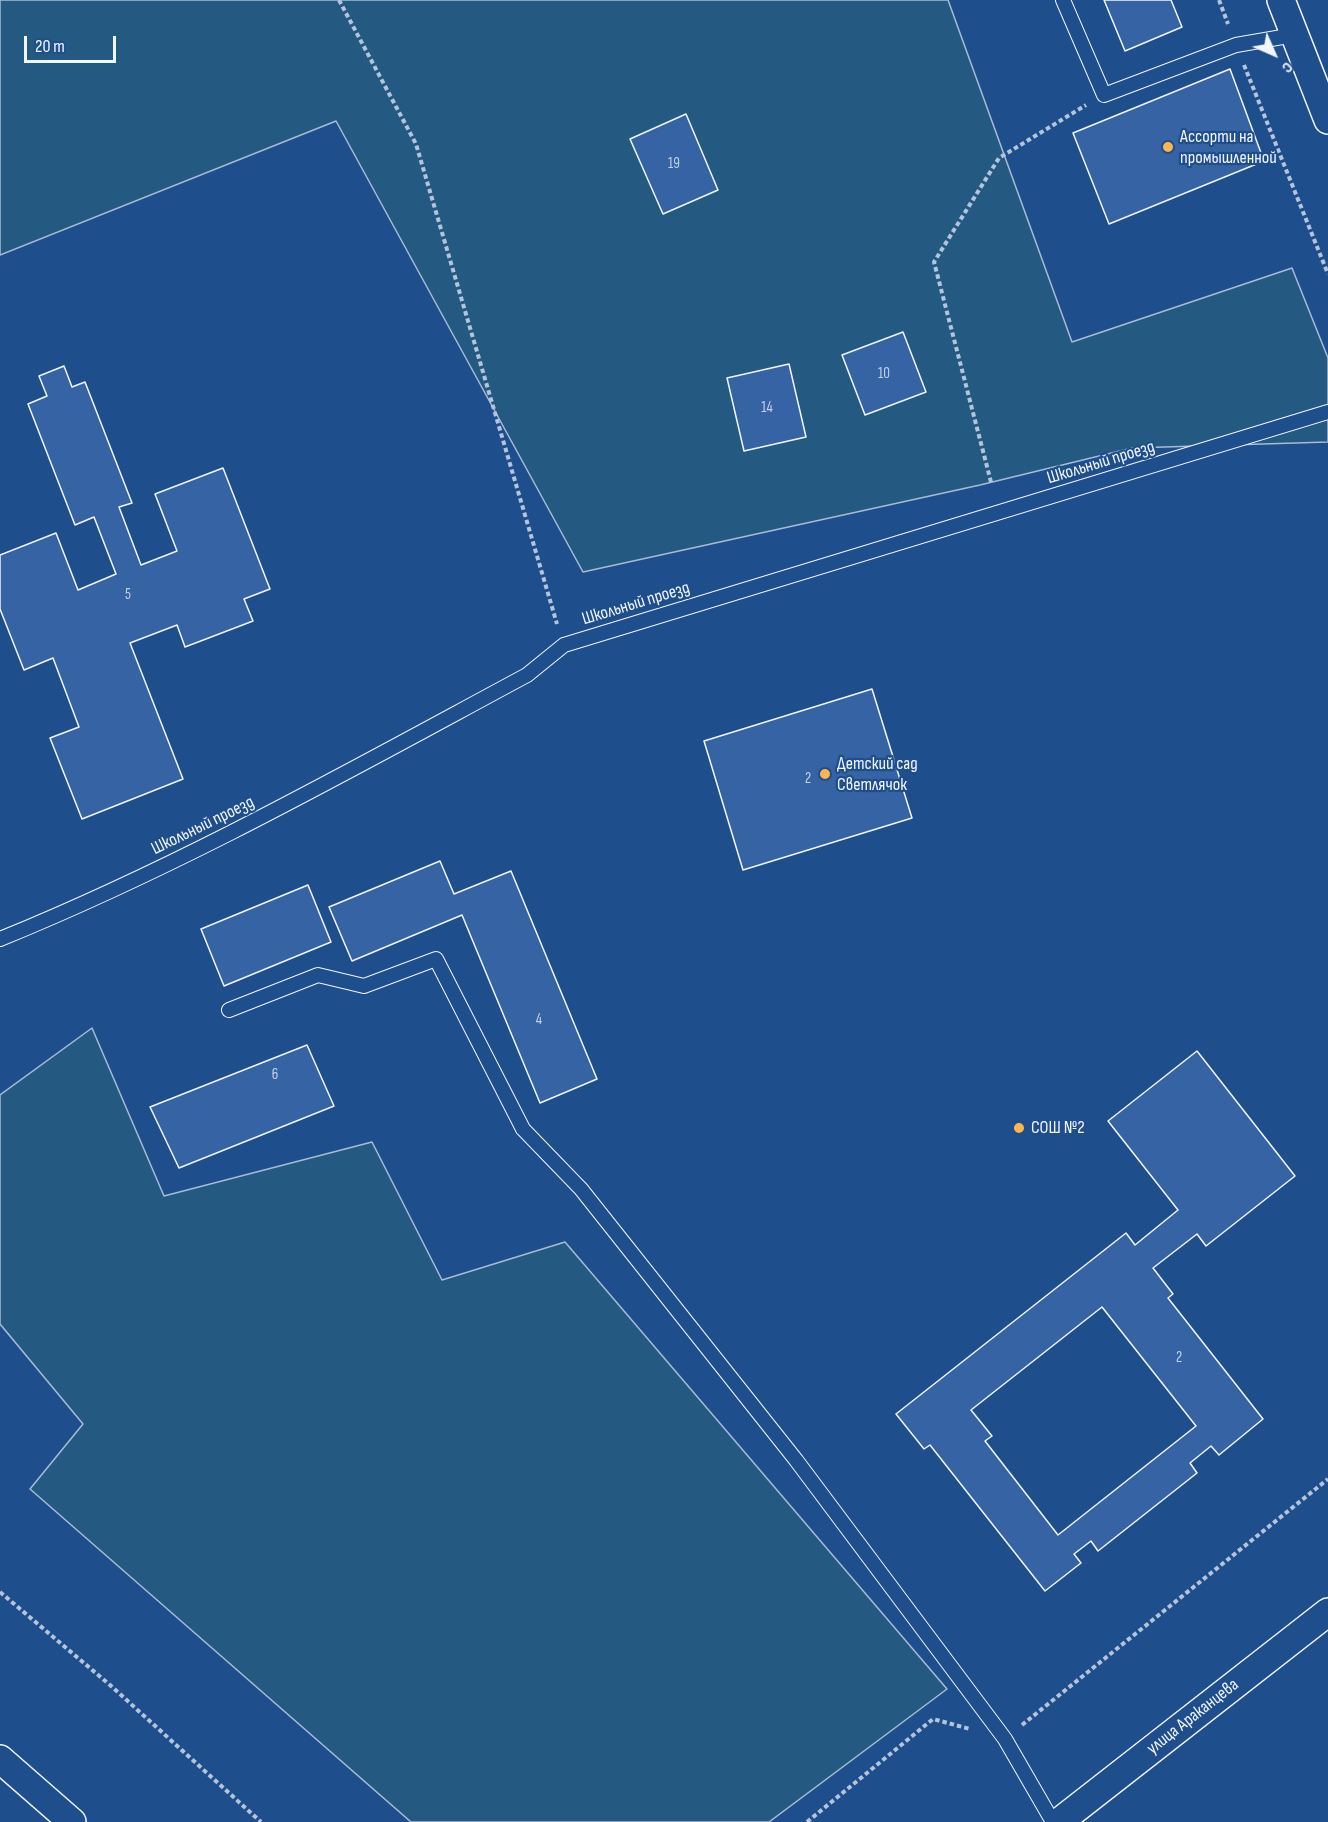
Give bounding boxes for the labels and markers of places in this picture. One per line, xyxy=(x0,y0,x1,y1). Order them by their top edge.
place label: Ассорти на промышленной xyxy=(1180,126,1277,168)
marker: Ассорти на промышленной xyxy=(1161,140,1175,154)
place label: Детский сад Светлячок xyxy=(837,753,918,795)
marker: Детский сад Светлячок xyxy=(818,767,832,781)
place label: СОШ №2 xyxy=(1031,1117,1085,1139)
marker: СОШ №2 xyxy=(1012,1121,1026,1135)

